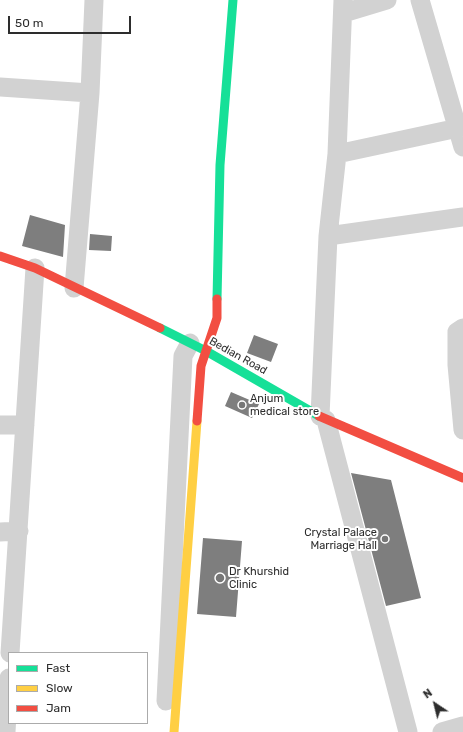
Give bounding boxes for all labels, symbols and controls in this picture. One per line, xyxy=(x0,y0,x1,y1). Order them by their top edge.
scale bar xyxy=(10,8,133,34)
text: 50 m xyxy=(15,16,43,30)
street label: Bedian Road xyxy=(207,335,269,377)
place label: Anjum medical store xyxy=(250,392,319,418)
marker: Anjum medical store xyxy=(237,400,247,410)
place label: Crystal Palace Marriage Hall xyxy=(304,526,377,552)
marker: Crystal Palace Marriage Hall xyxy=(380,534,390,544)
place label: Dr Khurshid Clinic xyxy=(229,565,289,591)
marker: Dr Khurshid Clinic xyxy=(214,572,226,584)
legend xyxy=(8,652,148,724)
text: Fast xyxy=(46,661,70,675)
text: Slow xyxy=(46,681,73,695)
north arrow xyxy=(415,684,455,724)
text: N xyxy=(421,686,435,701)
text: Jam xyxy=(46,701,71,715)

